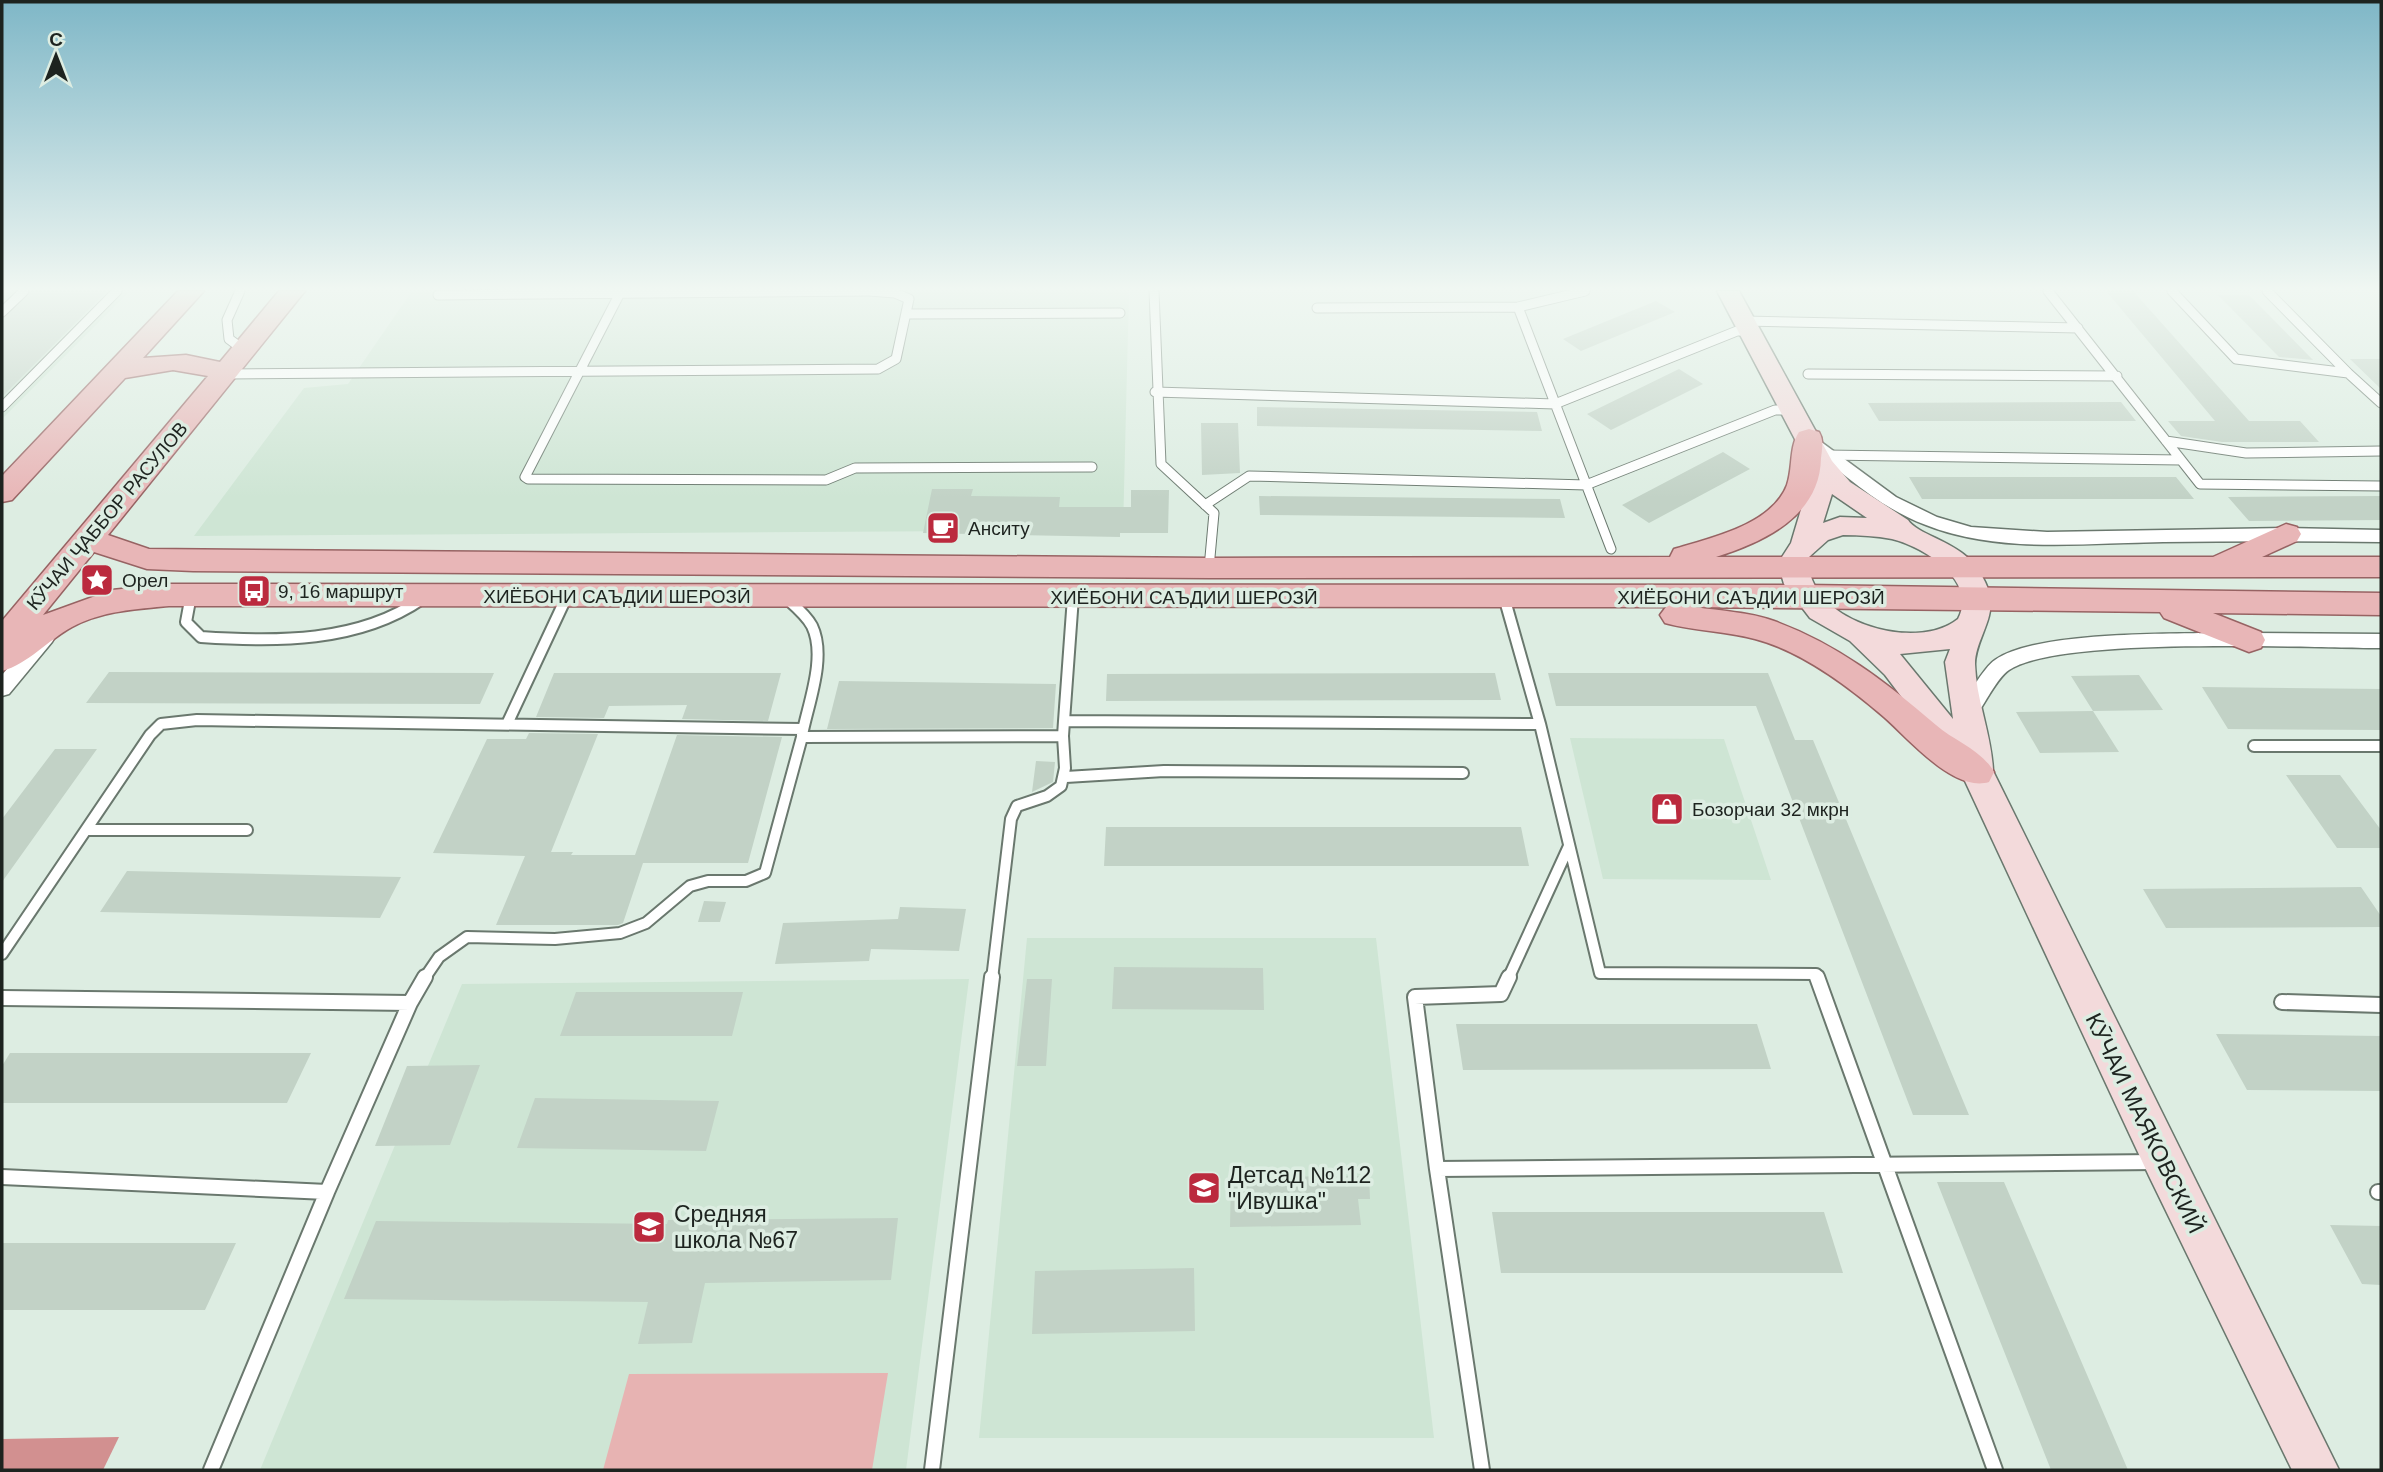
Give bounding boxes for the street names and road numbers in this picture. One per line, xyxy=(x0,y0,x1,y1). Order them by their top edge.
street label: КӮЧАИ ҶАББОР РАСУЛОВ xyxy=(22,418,192,614)
street label: ХИЁБОНИ САЪДИИ ШЕРОЗӢ xyxy=(483,586,751,607)
street label: ХИЁБОНИ САЪДИИ ШЕРОЗӢ xyxy=(1050,587,1318,608)
street label: ХИЁБОНИ САЪДИИ ШЕРОЗӢ xyxy=(1617,587,1885,608)
street label: КӮЧАИ МАЯКОВСКИЙ xyxy=(2080,1008,2210,1237)

